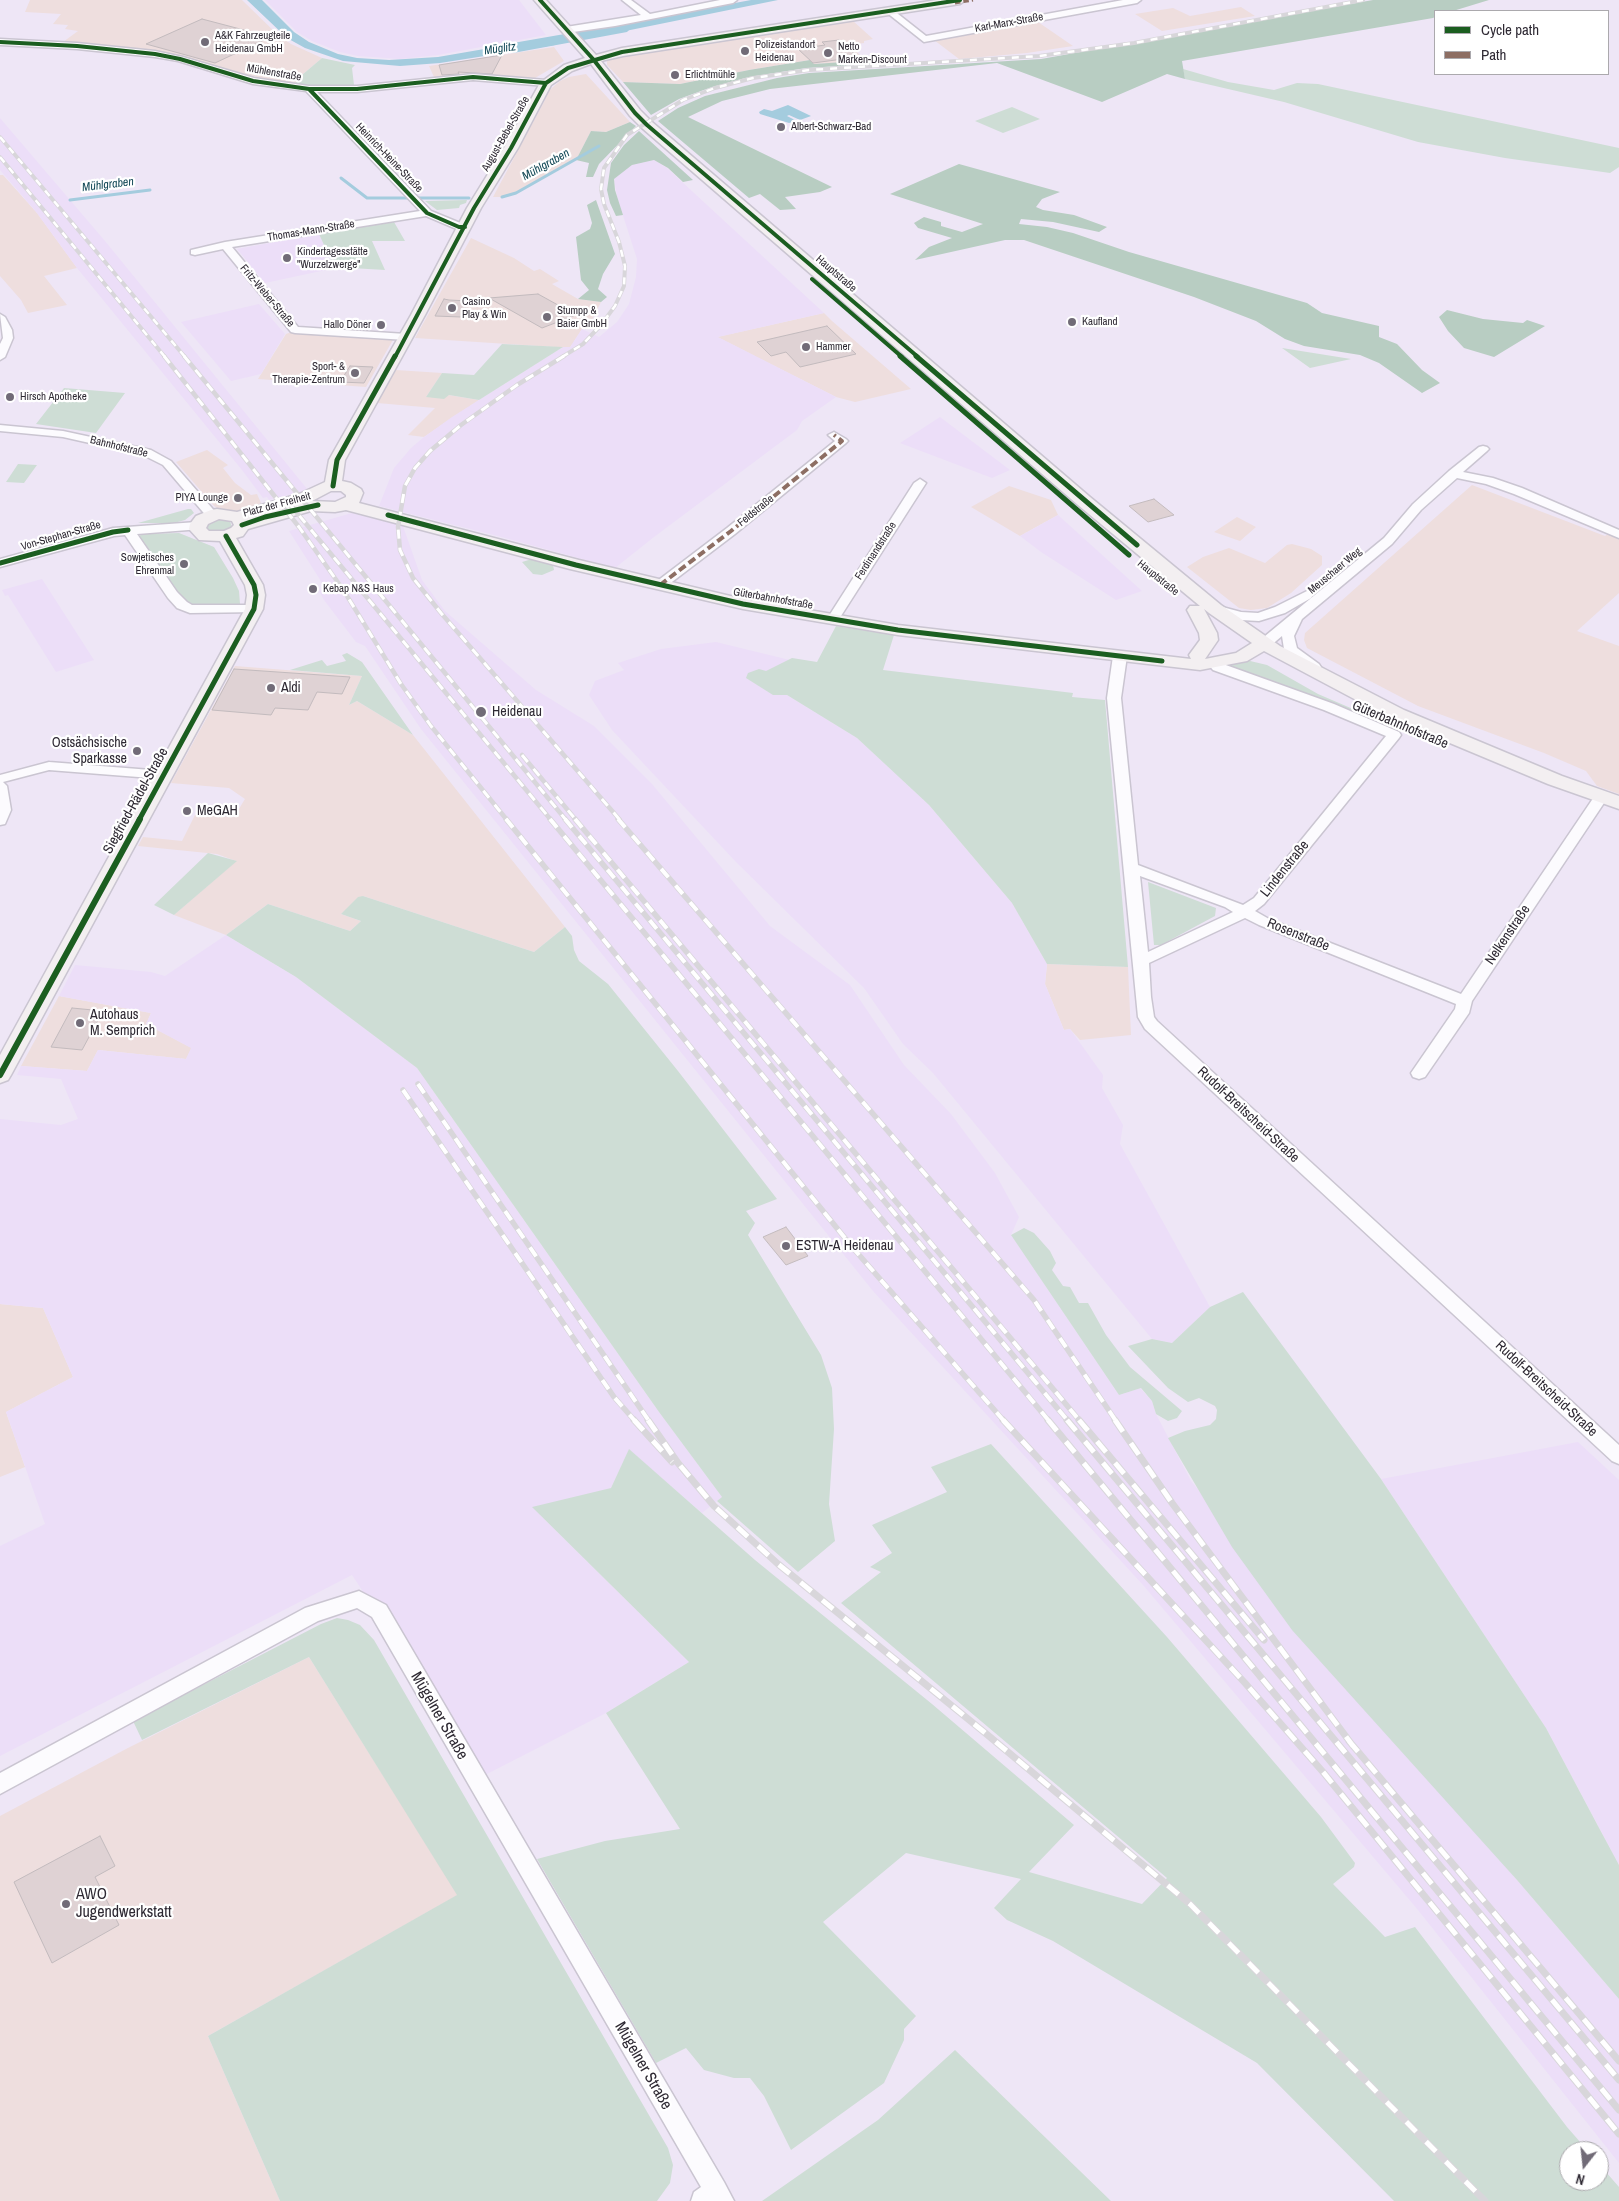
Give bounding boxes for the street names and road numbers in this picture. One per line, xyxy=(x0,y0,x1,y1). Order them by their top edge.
street label: Karl-Marx-Straße xyxy=(974,10,1044,36)
street label: Mühlenstraße xyxy=(246,62,302,84)
street label: August-Bebel-Straße xyxy=(479,94,533,174)
street label: Heinrich-Heine-Straße xyxy=(353,121,425,195)
street label: Thomas-Mann-Straße xyxy=(266,218,356,244)
street label: Hauptstraße xyxy=(813,253,859,295)
street label: Fritz-Weber-Straße xyxy=(237,262,297,330)
street label: Bahnhofstraße xyxy=(89,433,149,461)
street label: Platz der Freiheit xyxy=(242,490,312,520)
street label: Feldstraße xyxy=(735,492,777,530)
street label: Von-Stephan-Straße xyxy=(20,518,102,554)
street label: Ferdinandstraße xyxy=(852,520,900,582)
street label: Meuschaer Weg xyxy=(1306,545,1364,597)
street label: Hauptstraße xyxy=(1135,557,1181,599)
street label: Güterbahnhofstraße xyxy=(732,585,814,613)
street label: Güterbahnhofstraße xyxy=(1349,697,1451,753)
street label: Siegfried-Rädel-Straße xyxy=(100,745,172,857)
street label: Lindenstraße xyxy=(1257,837,1313,901)
street label: Nelkenstraße xyxy=(1482,902,1534,968)
street label: Rosenstraße xyxy=(1264,915,1332,955)
street label: Rudolf-Breitscheid-Straße xyxy=(1194,1063,1302,1167)
street label: Rudolf-Breitscheid-Straße xyxy=(1492,1337,1600,1441)
street label: Mügelner Straße xyxy=(406,1669,472,1763)
street label: Mügelner Straße xyxy=(610,2019,676,2113)

